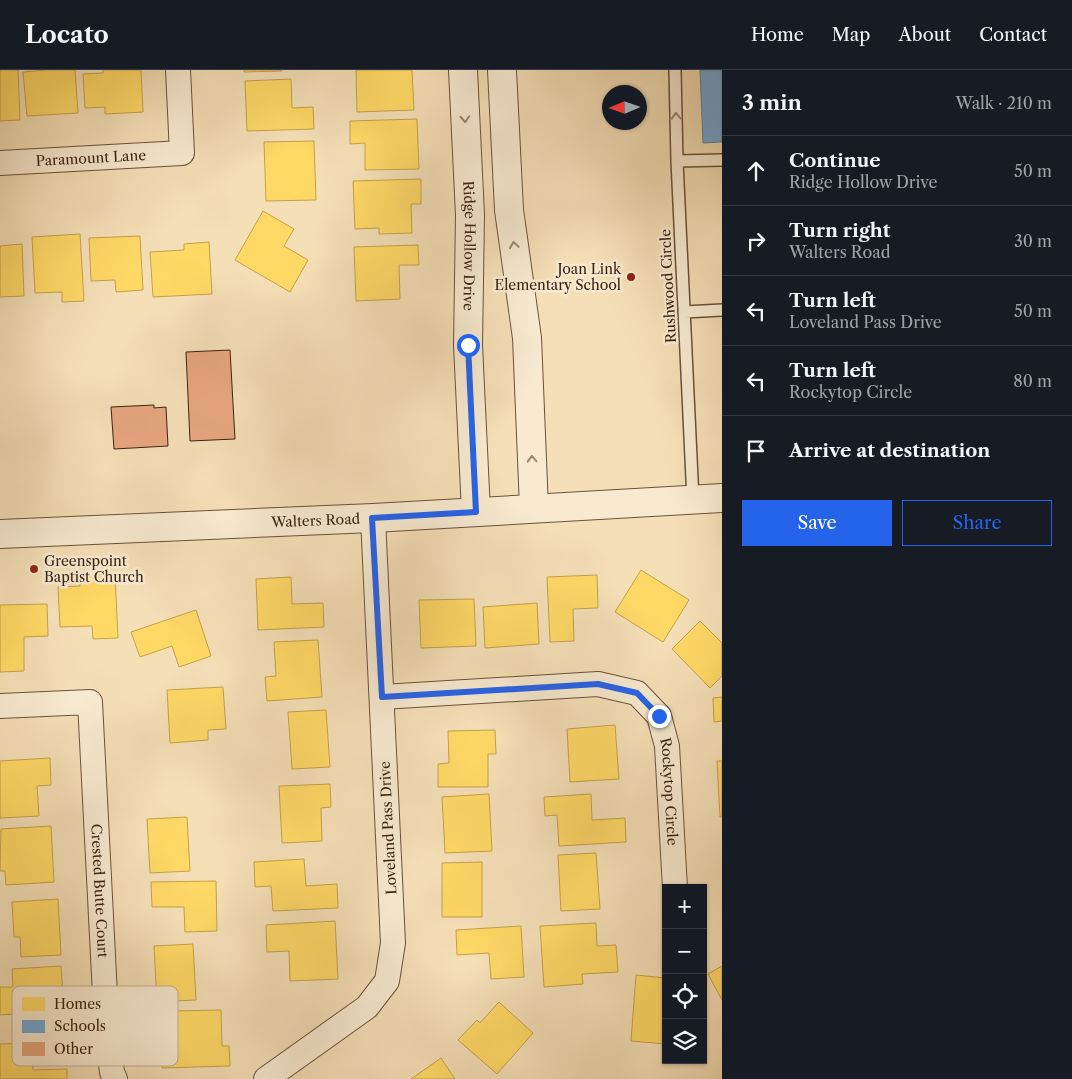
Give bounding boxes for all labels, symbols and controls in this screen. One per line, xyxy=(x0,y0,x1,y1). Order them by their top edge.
text: Locato xyxy=(25,20,109,49)
text: Home xyxy=(751,24,804,46)
text: Map xyxy=(832,24,870,46)
text: About xyxy=(898,24,951,46)
text: Contact xyxy=(979,24,1047,46)
north arrow xyxy=(602,85,647,130)
text: 3 min xyxy=(742,90,802,115)
text: Walk · 210 m xyxy=(956,93,1052,113)
one-way arrow xyxy=(671,111,681,119)
one-way arrow xyxy=(460,115,471,123)
street label: Paramount Lane xyxy=(35,146,147,170)
text: Continue xyxy=(789,149,881,172)
icon: ahead xyxy=(742,157,770,185)
text: 50 m xyxy=(1014,161,1052,181)
text: Ridge Hollow Drive xyxy=(789,172,937,192)
street label: Ridge Hollow Drive xyxy=(459,180,479,311)
text: Turn right xyxy=(789,219,890,242)
icon: right xyxy=(742,227,770,255)
street label: Rushwood Circle xyxy=(656,228,680,343)
text: 30 m xyxy=(1014,231,1052,251)
one-way arrow xyxy=(509,241,520,249)
text: Walters Road xyxy=(789,242,890,262)
place label: Joan Link Elementary School xyxy=(495,260,622,294)
marker: Joan Link Elementary School xyxy=(625,271,637,283)
text: Turn left xyxy=(789,289,876,312)
icon: left xyxy=(742,297,770,325)
text: 50 m xyxy=(1014,301,1052,321)
text: Loveland Pass Drive xyxy=(789,312,942,332)
route start xyxy=(457,334,480,357)
text: Turn left xyxy=(789,359,876,382)
icon: left xyxy=(742,367,770,395)
text: 80 m xyxy=(1013,371,1052,391)
text: Rockytop Circle xyxy=(789,382,912,402)
icon: arrive xyxy=(742,437,770,465)
text: Arrive at destination xyxy=(789,439,990,462)
one-way arrow xyxy=(526,455,537,463)
button: Save xyxy=(742,500,892,546)
button: Share xyxy=(902,500,1052,546)
street label: Walters Road xyxy=(270,510,361,531)
place label: Greenspoint Baptist Church xyxy=(44,552,144,586)
marker: Greenspoint Baptist Church xyxy=(28,563,40,575)
route end xyxy=(648,705,671,728)
street label: Rockytop Circle xyxy=(656,736,682,846)
street label: Loveland Pass Drive xyxy=(376,761,400,895)
street label: Crested Butte Court xyxy=(87,823,112,958)
map controls xyxy=(662,884,707,1064)
button: + xyxy=(662,884,707,929)
button: − xyxy=(662,929,707,974)
button: locate xyxy=(662,974,707,1019)
legend xyxy=(12,986,178,1066)
text: Homes xyxy=(54,995,101,1013)
text: Schools xyxy=(54,1017,106,1035)
button: layers xyxy=(662,1019,707,1064)
text: Other xyxy=(54,1040,93,1058)

